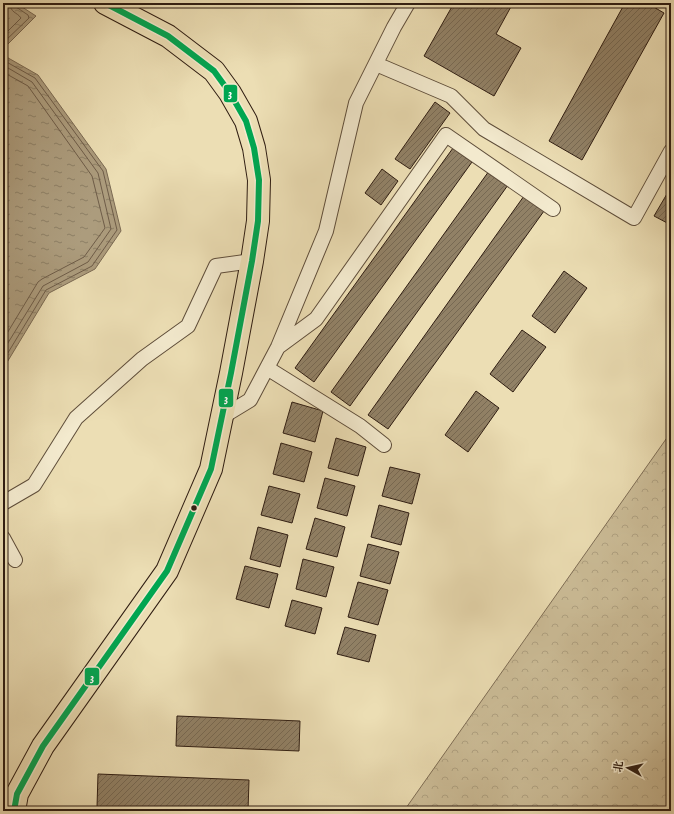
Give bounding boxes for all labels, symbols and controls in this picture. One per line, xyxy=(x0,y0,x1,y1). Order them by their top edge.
line badge: 3 xyxy=(223,84,238,103)
text: 3 xyxy=(228,87,232,101)
line badge: 3 xyxy=(218,388,234,408)
text: 3 xyxy=(224,392,228,406)
unlabelled marker xyxy=(189,503,199,513)
line badge: 3 xyxy=(84,667,100,686)
text: 3 xyxy=(90,671,94,685)
north arrow xyxy=(608,748,648,788)
text: 北 xyxy=(611,760,627,773)

